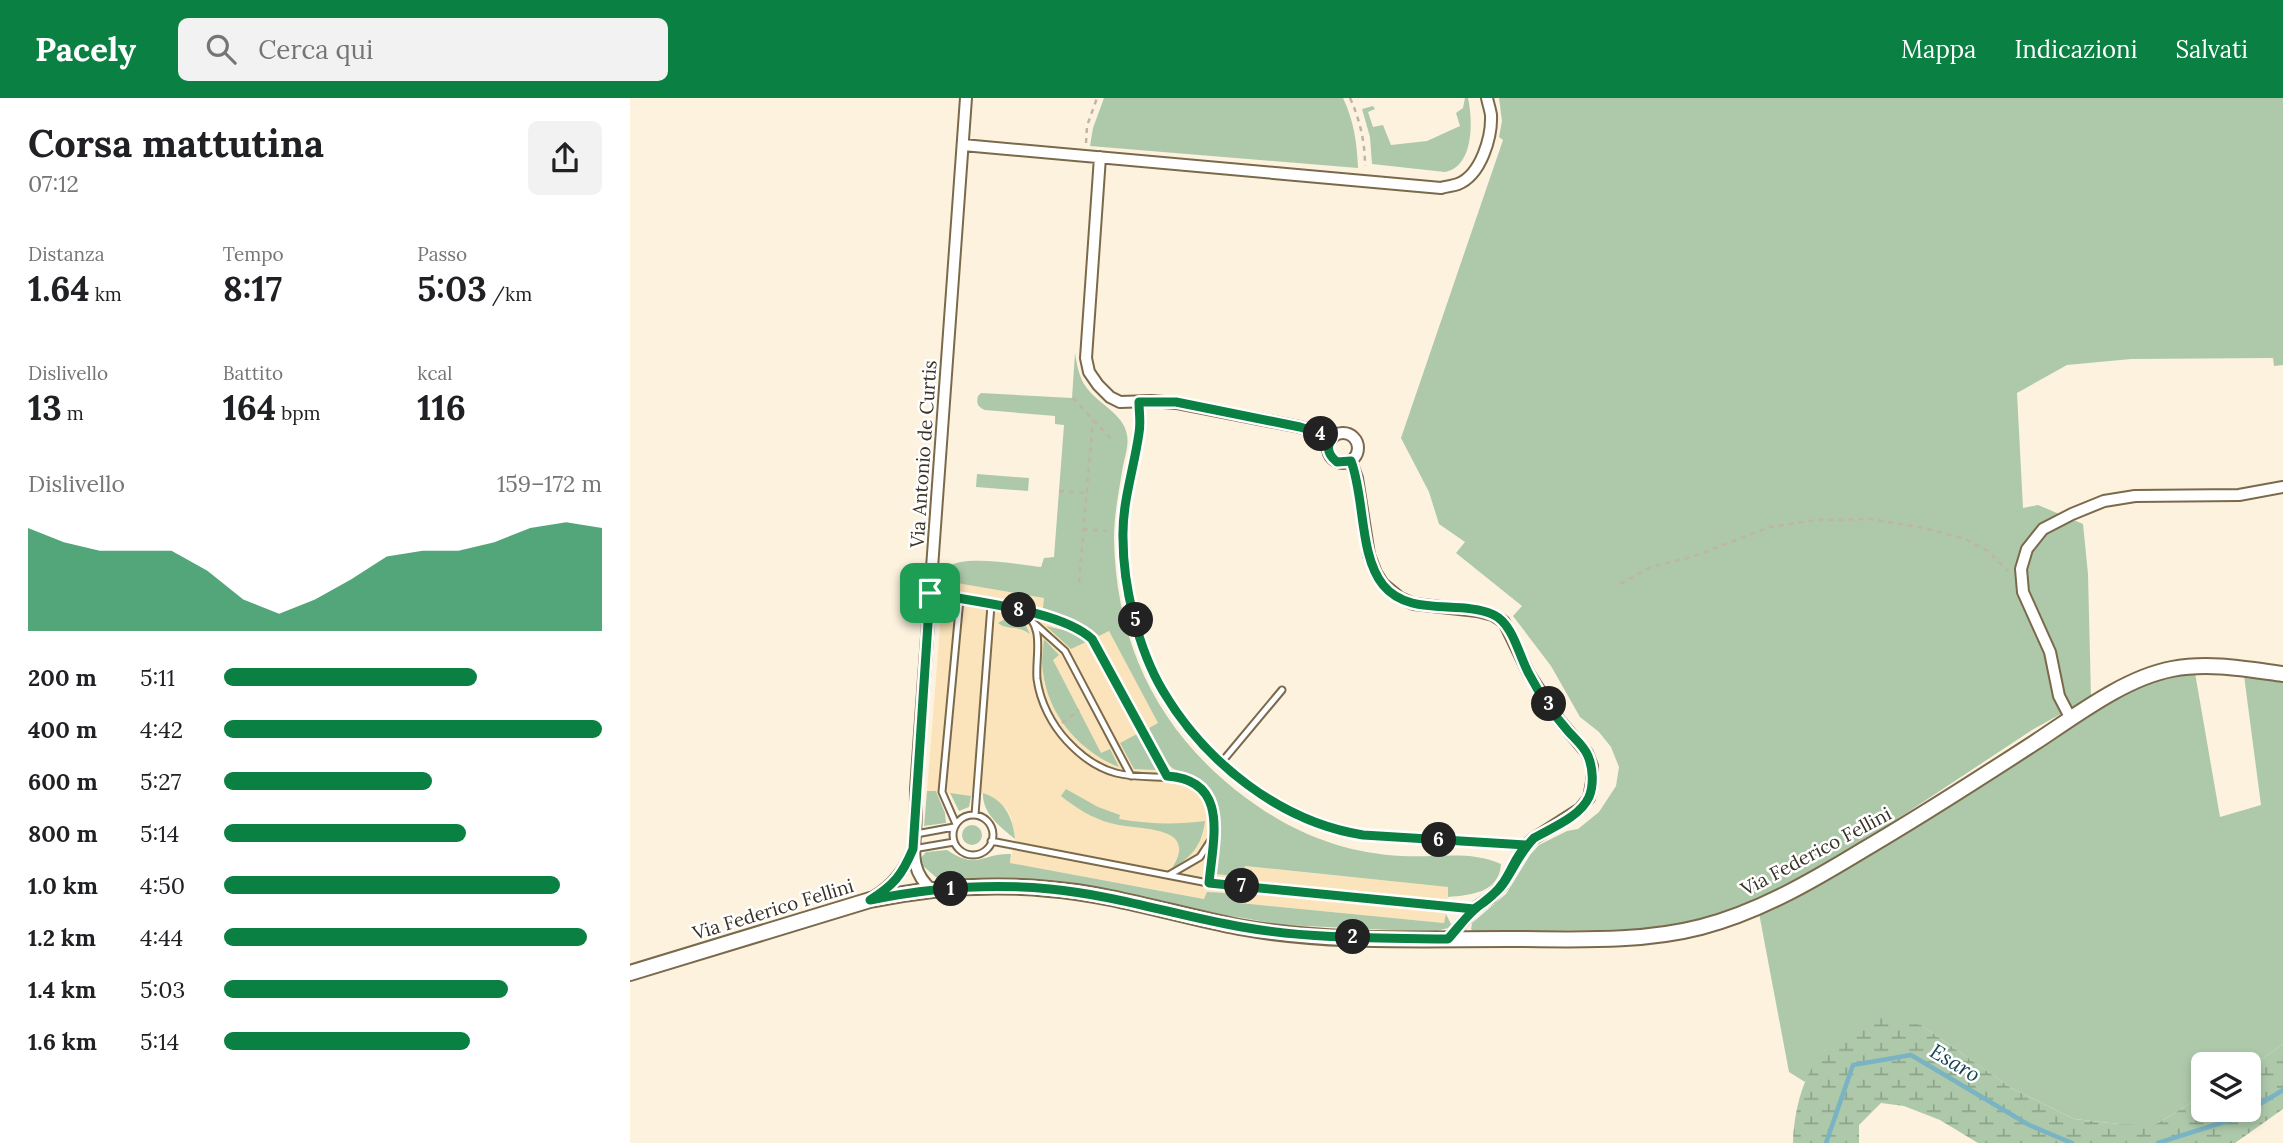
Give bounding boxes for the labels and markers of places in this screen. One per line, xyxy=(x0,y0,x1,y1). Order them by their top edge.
pin: 4 xyxy=(1304,416,1338,452)
pin xyxy=(900,563,960,623)
pin: 8 xyxy=(1002,592,1036,628)
pin: 5 xyxy=(1119,602,1154,638)
pin: 3 xyxy=(1532,686,1566,722)
pin: 6 xyxy=(1422,822,1456,858)
pin: 7 xyxy=(1224,868,1260,904)
pin: 1 xyxy=(934,872,968,906)
pin: 2 xyxy=(1336,920,1370,954)

